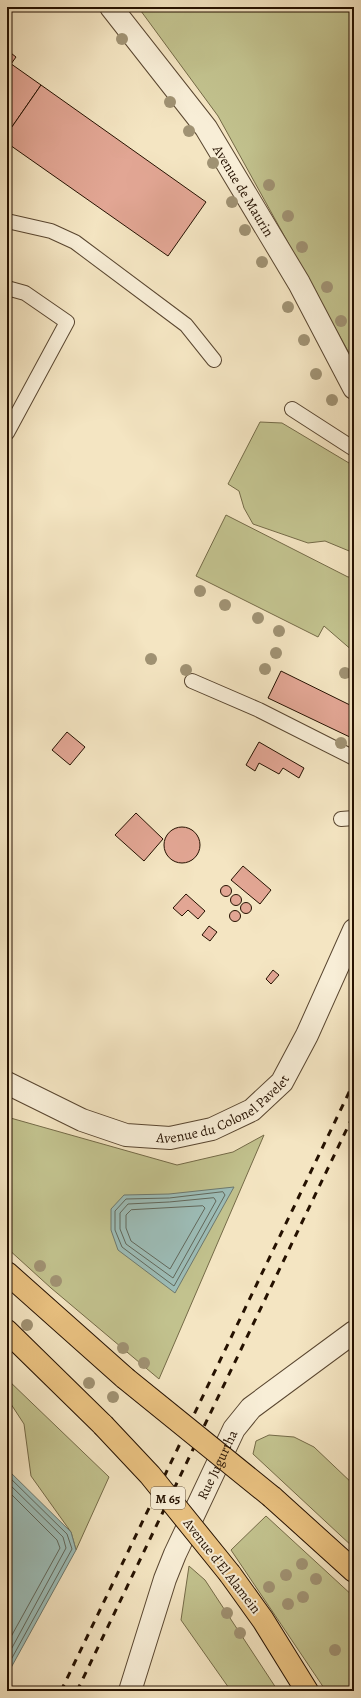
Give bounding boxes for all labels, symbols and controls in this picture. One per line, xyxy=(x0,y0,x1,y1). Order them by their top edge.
street label: Avenue de Maurin xyxy=(208,140,279,240)
street label: Avenue du Colonel Pavelet xyxy=(155,1071,294,1148)
street label: Rue Jugurtha xyxy=(193,1426,242,1503)
road number: M 65 xyxy=(151,1487,185,1509)
street label: Avenue d'El Alamein xyxy=(178,1514,265,1618)

